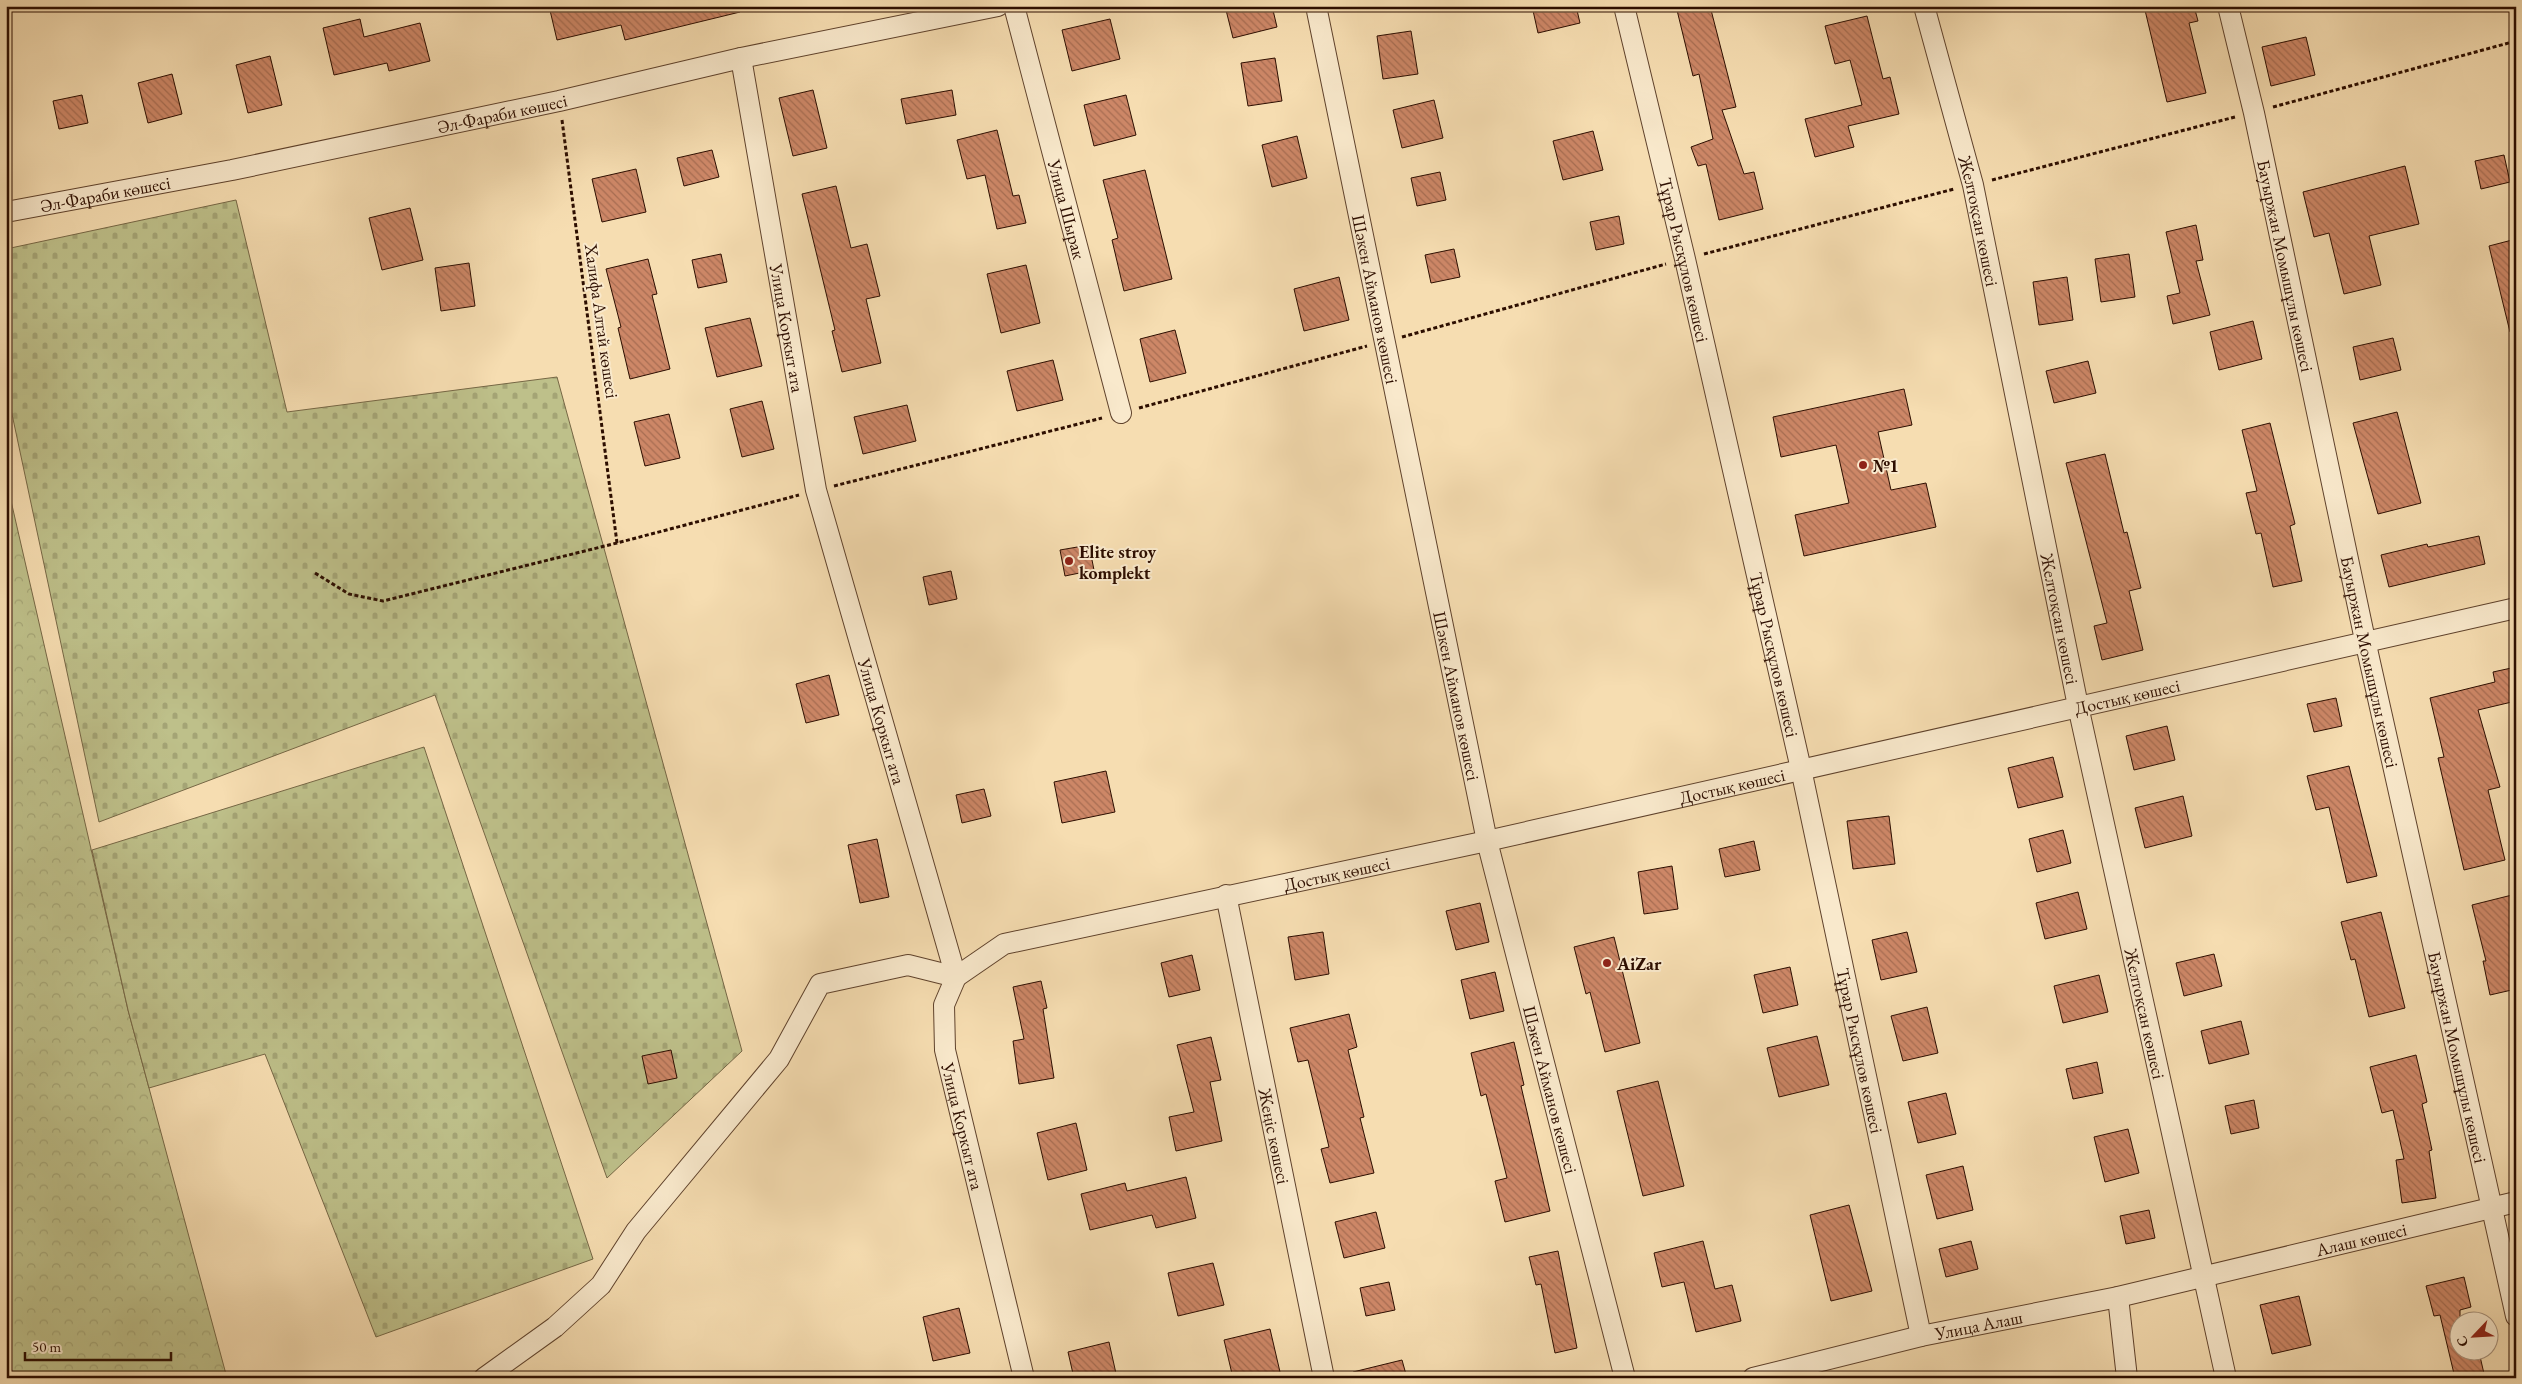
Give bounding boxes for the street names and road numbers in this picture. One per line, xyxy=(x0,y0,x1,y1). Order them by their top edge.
street label: Әл-Фараби көшесі xyxy=(435,88,570,138)
street label: Желтоқсан көшесі xyxy=(1954,152,2005,289)
street label: Улица Шырак xyxy=(1043,156,1092,262)
street label: Бауыржан Момышұлы көшесі xyxy=(2253,157,2320,374)
street label: Әл-Фараби көшесі xyxy=(38,170,173,217)
street label: Тұрар Рысқұлов көшесі xyxy=(1654,175,1715,345)
street label: Шәкен Айманов көшесі xyxy=(1347,212,1405,386)
street label: Халифа Алтай көшесі xyxy=(580,241,624,400)
street label: Улица Коркыт ата xyxy=(765,261,810,395)
street label: Желтоқсан көшесі xyxy=(2036,550,2085,687)
street label: Бауыржан Момышұлы көшесі xyxy=(2336,554,2405,770)
street label: Тұрар Рысқұлов көшесі xyxy=(1745,570,1805,740)
street label: Шәкен Айманов көшесі xyxy=(1429,609,1486,783)
street label: Улица Коркыт ата xyxy=(853,655,912,788)
street label: Достық көшесі xyxy=(2072,673,2183,719)
street label: Достық көшесі xyxy=(1677,762,1788,809)
street label: Достық көшесі xyxy=(1281,850,1392,896)
street label: Желтоқсан көшесі xyxy=(2120,945,2171,1082)
street label: Бауыржан Момышұлы көшесі xyxy=(2423,949,2493,1166)
street label: Тұрар Рысқұлов көшесі xyxy=(1832,966,1889,1136)
street label: Шәкен Айманов көшесі xyxy=(1518,1003,1584,1176)
street label: Улица Коркыт ата xyxy=(937,1059,990,1193)
street label: Жеңіс көшесі xyxy=(1254,1085,1296,1187)
street label: Алаш көшесі xyxy=(2312,1217,2409,1261)
street label: Улица Алаш xyxy=(1932,1305,2025,1345)

